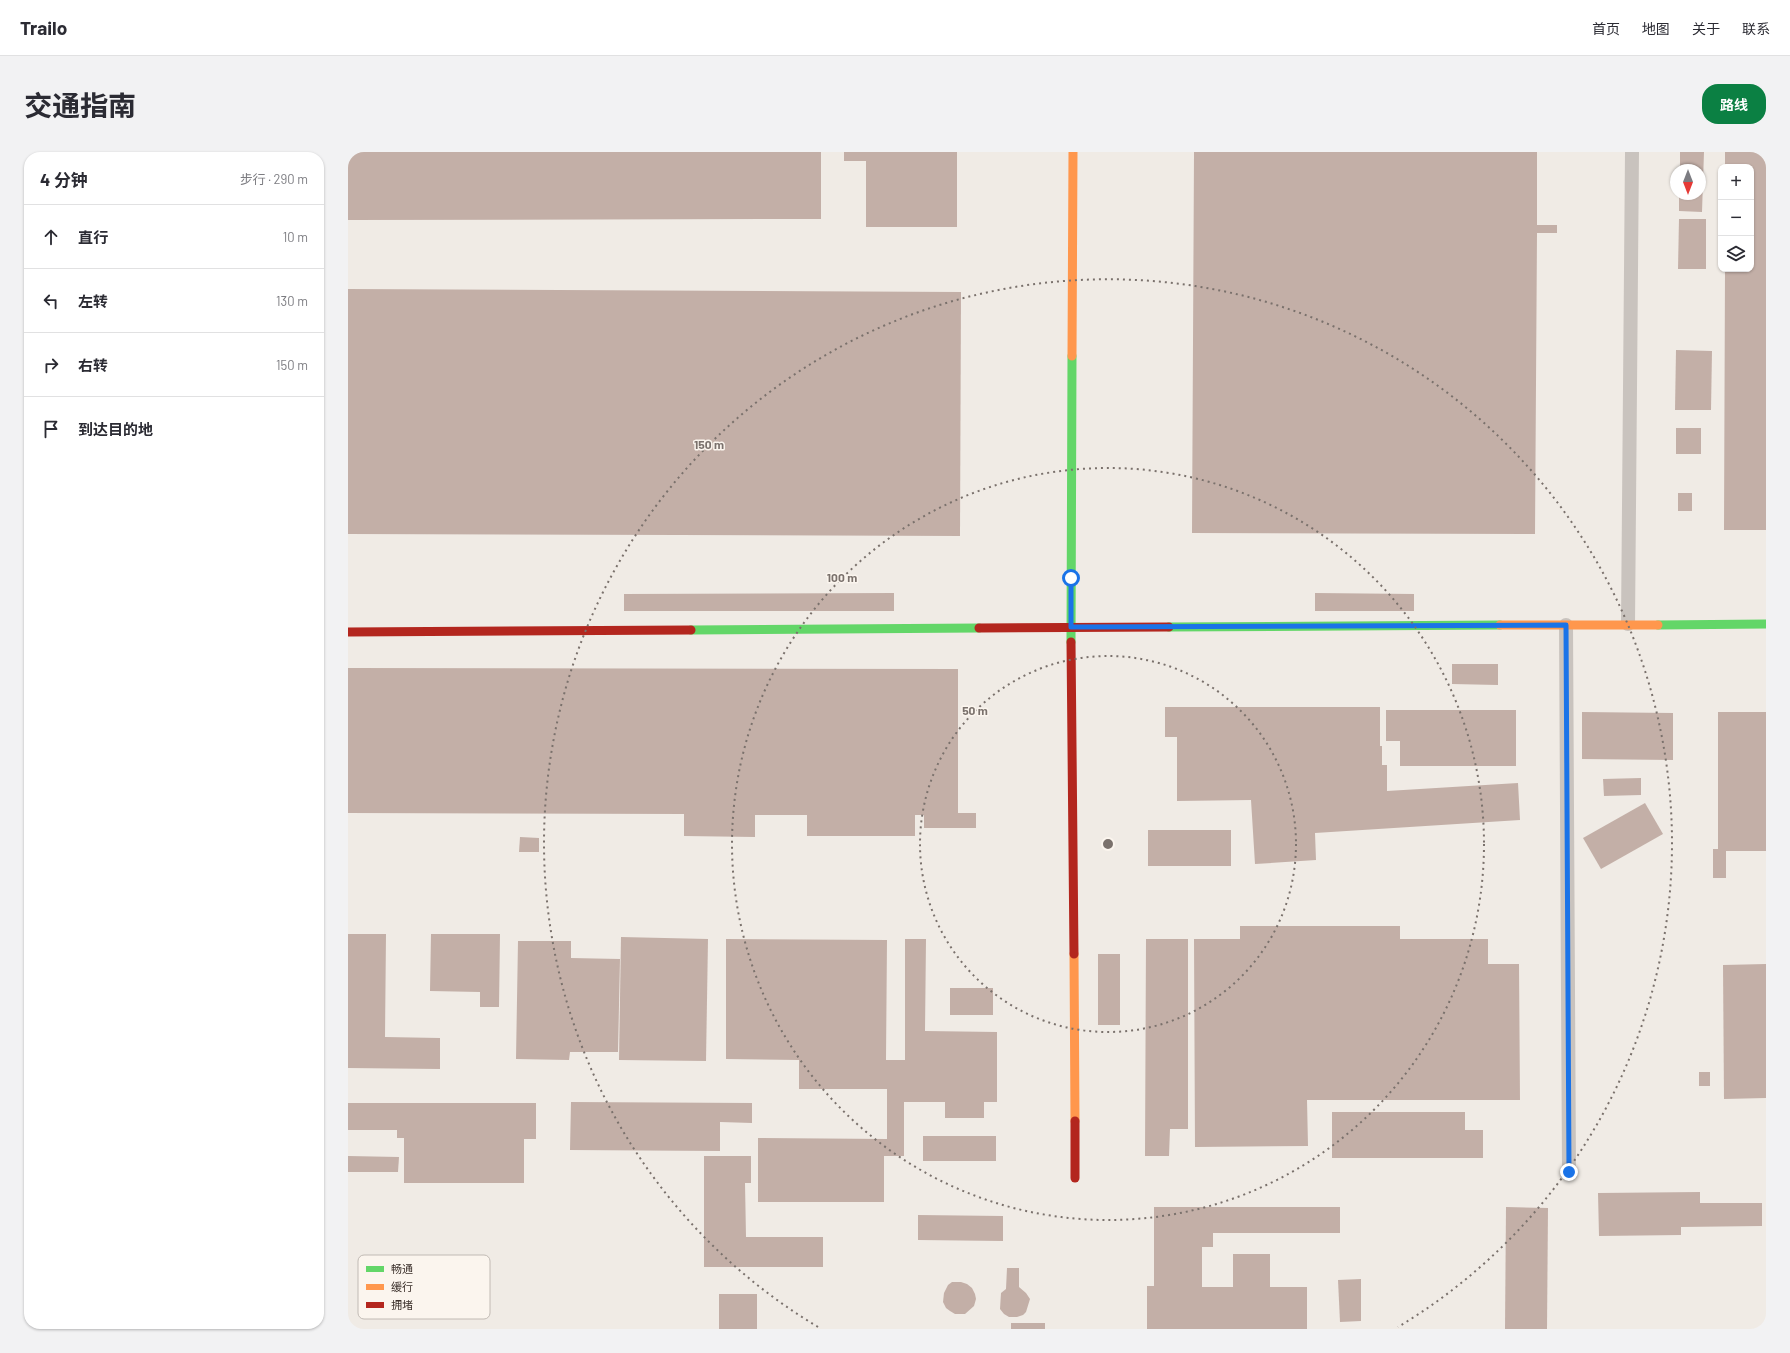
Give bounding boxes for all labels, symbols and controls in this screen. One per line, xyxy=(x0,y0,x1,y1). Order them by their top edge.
text: Trailo xyxy=(20,16,67,39)
text: 首页 xyxy=(1592,20,1620,37)
text: 地图 xyxy=(1642,20,1670,37)
text: 关于 xyxy=(1692,20,1720,37)
text: 联系 xyxy=(1742,20,1770,37)
button: 路线 xyxy=(1702,84,1766,124)
text: 交通指南 xyxy=(24,88,136,122)
north arrow xyxy=(1670,164,1706,200)
map controls xyxy=(1718,164,1754,272)
button: + xyxy=(1718,164,1754,200)
text: 4 分钟 xyxy=(40,169,88,189)
text: 步行 · 290 m xyxy=(240,171,308,187)
button: − xyxy=(1718,200,1754,236)
icon: ahead xyxy=(40,226,62,248)
text: 直行 xyxy=(78,228,108,246)
text: 10 m xyxy=(283,229,308,245)
button: layers xyxy=(1718,236,1754,272)
icon: left xyxy=(40,290,62,312)
text: 左转 xyxy=(78,292,108,310)
text: 130 m xyxy=(276,293,308,309)
icon: right xyxy=(40,354,62,376)
text: 右转 xyxy=(78,356,108,374)
text: 150 m xyxy=(276,357,308,373)
icon: arrive xyxy=(40,418,62,440)
text: 到达目的地 xyxy=(78,420,153,438)
text: 150 m xyxy=(694,437,724,451)
route start xyxy=(1062,569,1080,587)
text: 100 m xyxy=(827,570,857,584)
text: 50 m xyxy=(962,703,988,717)
centre of rings xyxy=(1101,837,1115,851)
route end xyxy=(1560,1163,1578,1181)
legend xyxy=(358,1255,490,1319)
text: 畅通 xyxy=(391,1262,413,1275)
text: 缓行 xyxy=(391,1280,413,1293)
text: 拥堵 xyxy=(391,1298,413,1311)

